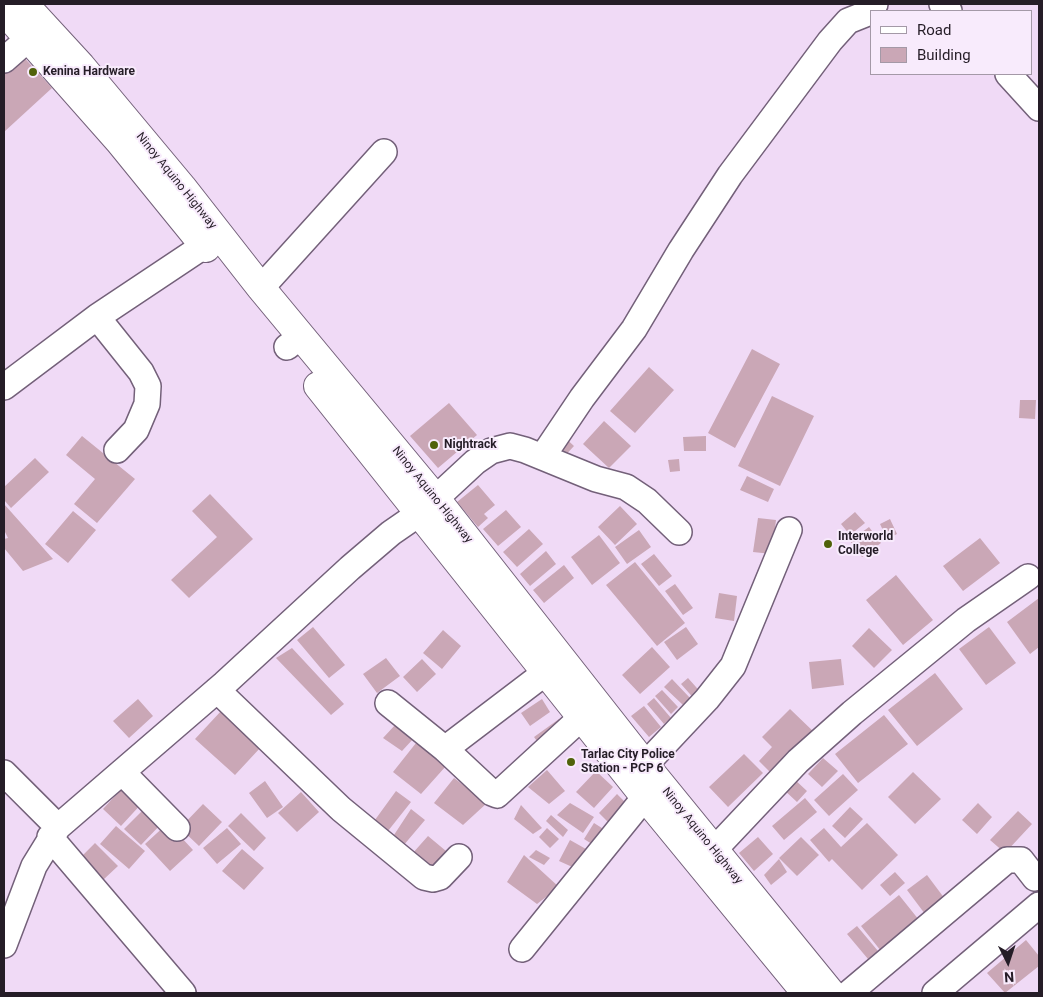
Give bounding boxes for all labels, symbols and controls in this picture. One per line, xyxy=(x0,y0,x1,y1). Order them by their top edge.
legend xyxy=(870,10,1033,75)
text: Road xyxy=(917,21,951,39)
text: Building xyxy=(917,46,971,64)
place label: Kenina Hardware xyxy=(43,65,135,79)
marker: Kenina Hardware xyxy=(27,66,39,78)
street label: Ninoy Aquino Highway xyxy=(133,130,219,232)
place label: Nightrack xyxy=(444,438,497,452)
marker: Nightrack xyxy=(428,439,440,451)
street label: Ninoy Aquino Highway xyxy=(389,444,475,546)
place label: Interworld College xyxy=(838,530,893,558)
marker: Interworld College xyxy=(822,538,834,550)
place label: Tarlac City Police Station - PCP 6 xyxy=(581,748,675,776)
marker: Tarlac City Police Station - PCP 6 xyxy=(565,756,577,768)
street label: Ninoy Aquino Highway xyxy=(659,785,745,887)
north arrow xyxy=(983,937,1033,987)
text: N xyxy=(1004,969,1015,985)

